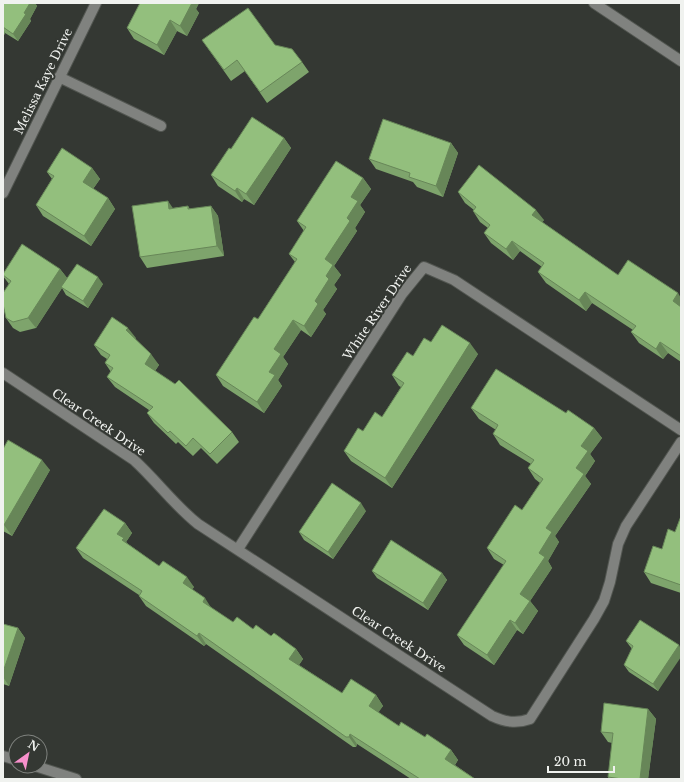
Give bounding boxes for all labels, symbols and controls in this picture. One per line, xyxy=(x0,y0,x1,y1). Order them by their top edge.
street label: Melissa Kaye Drive xyxy=(11,25,75,137)
street label: White River Drive xyxy=(339,261,415,364)
street label: Clear Creek Drive xyxy=(49,385,149,459)
street label: Clear Creek Drive xyxy=(349,603,449,675)
north arrow xyxy=(8,734,48,774)
text: N xyxy=(25,737,42,755)
scale bar xyxy=(548,748,614,774)
text: 20 m xyxy=(554,754,586,769)

